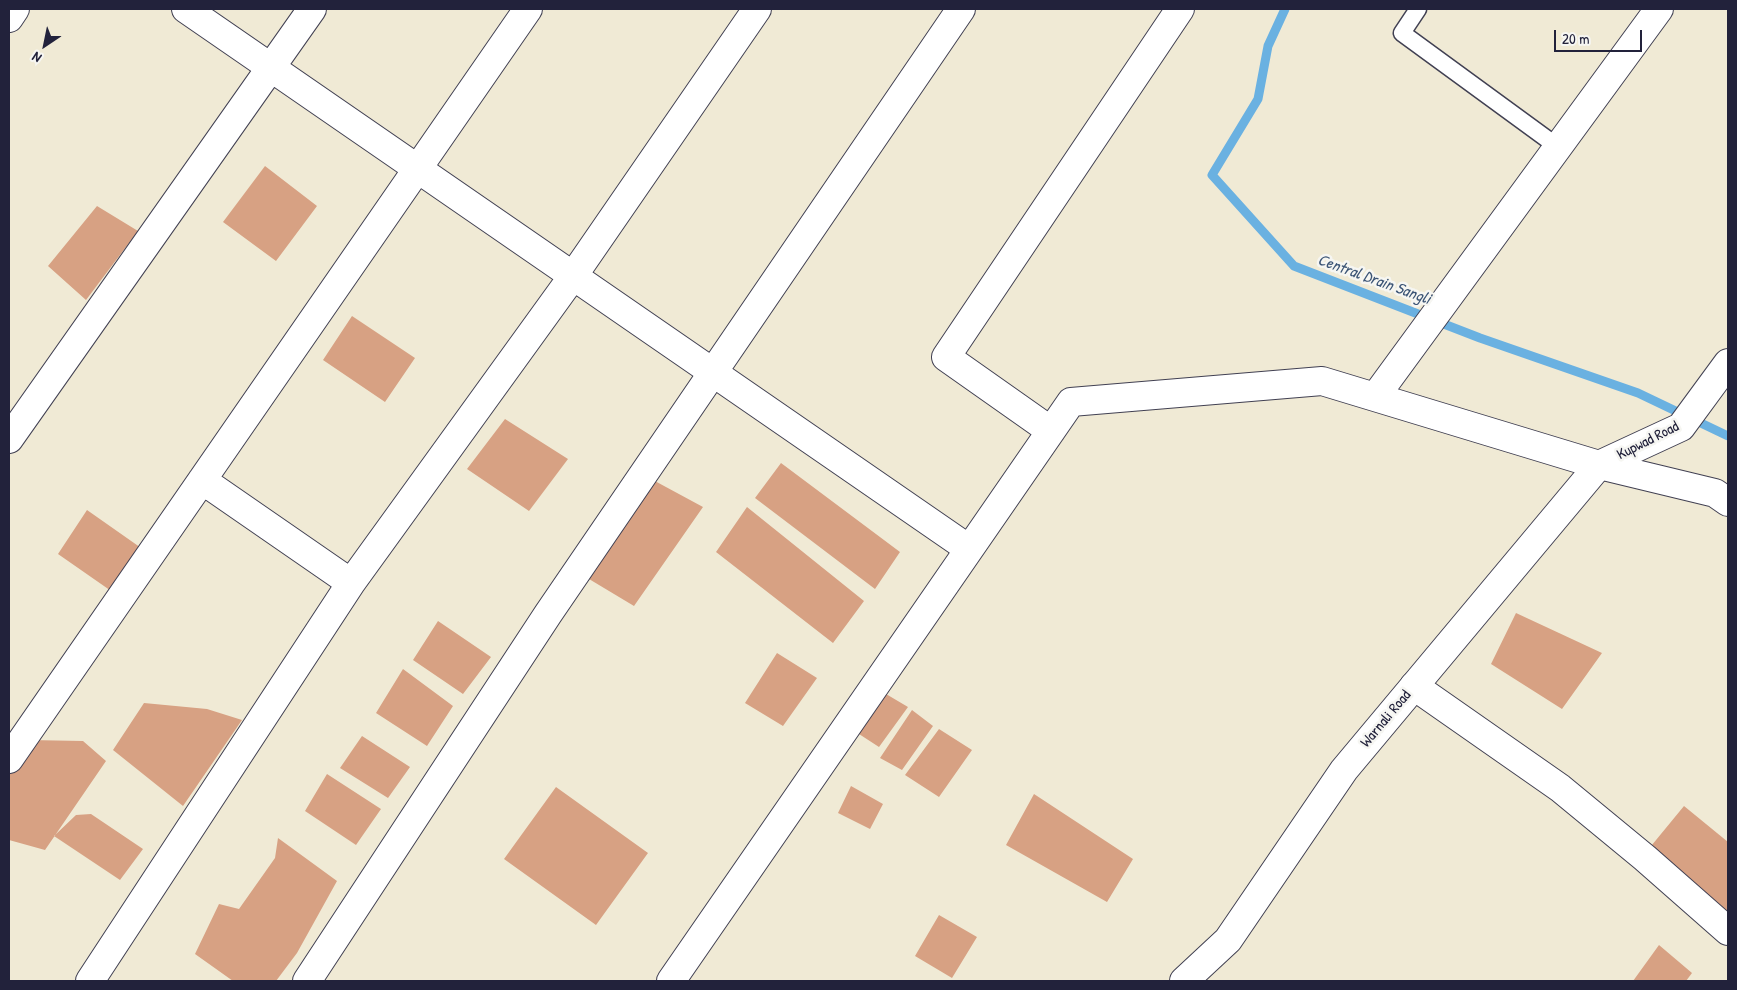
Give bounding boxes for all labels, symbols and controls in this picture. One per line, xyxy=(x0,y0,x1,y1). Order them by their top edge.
north arrow xyxy=(20,20,70,70)
scale bar xyxy=(1557,20,1644,52)
text: 20 m xyxy=(1562,28,1589,49)
text: N xyxy=(28,48,45,68)
water label: Central Drain Sangli xyxy=(1315,251,1433,309)
street label: Kupwad Road xyxy=(1614,418,1682,464)
street label: Warnali Road xyxy=(1357,687,1415,751)

